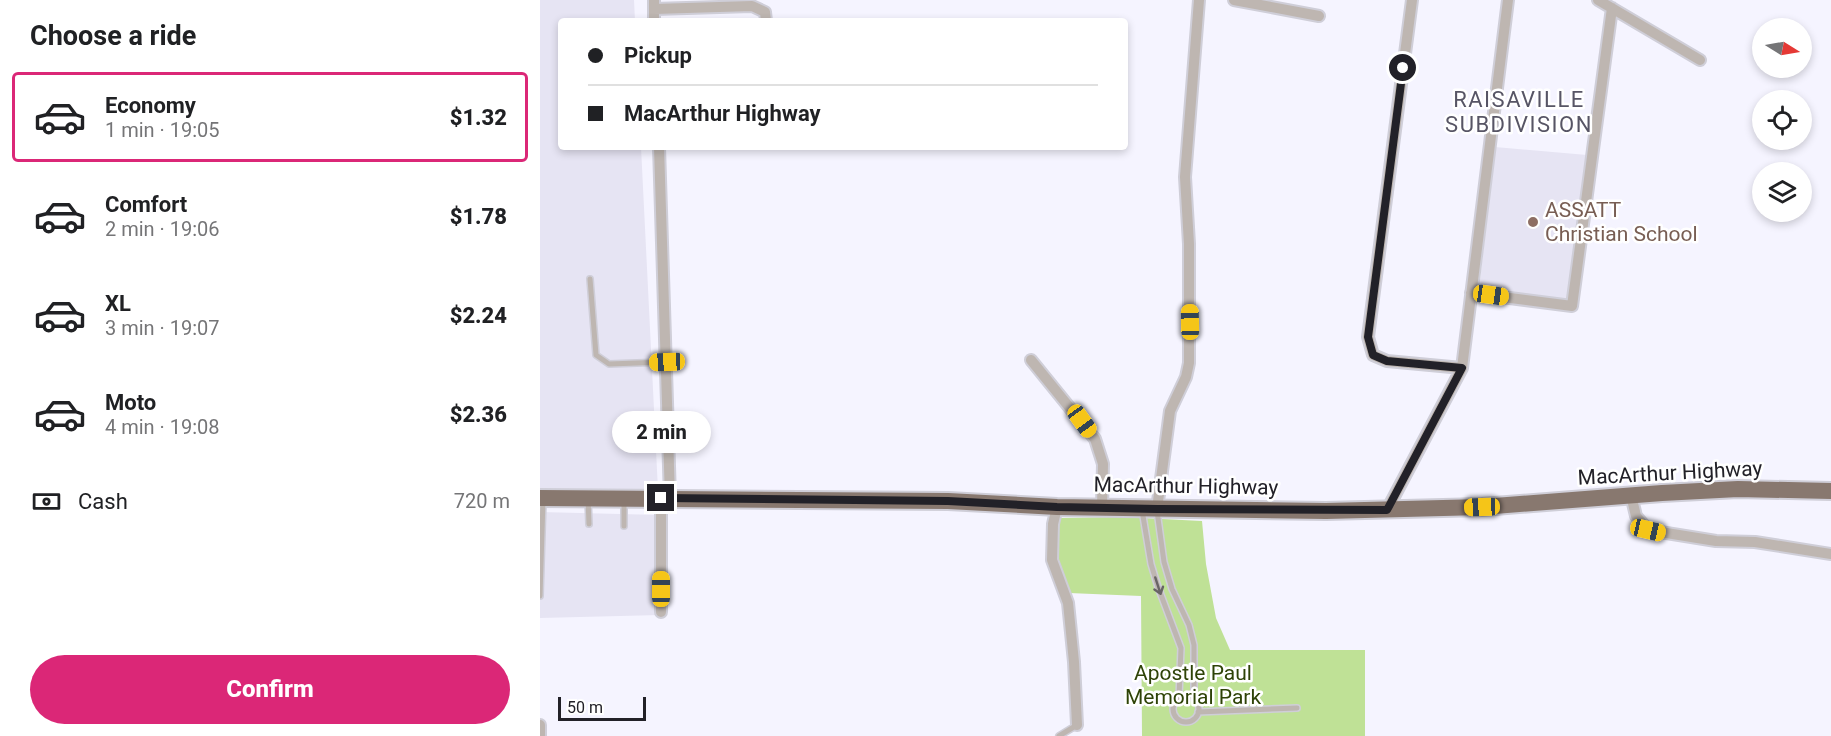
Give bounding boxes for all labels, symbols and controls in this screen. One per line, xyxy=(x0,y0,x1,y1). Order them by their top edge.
north arrow xyxy=(1752,18,1812,78)
map controls xyxy=(1752,18,1812,222)
text: Choose a ride xyxy=(30,20,196,52)
text: Pickup xyxy=(624,43,692,68)
route start xyxy=(1389,54,1416,81)
district label: RAISAVILLE SUBDIVISION xyxy=(1445,87,1593,137)
icon: car xyxy=(33,90,87,144)
button: locate xyxy=(1752,90,1812,150)
text: Economy xyxy=(105,93,196,118)
text: MacArthur Highway xyxy=(624,101,821,126)
text: $1.32 xyxy=(450,105,507,130)
text: 1 min · 19:05 xyxy=(105,118,220,142)
button: layers xyxy=(1752,162,1812,222)
icon: car xyxy=(33,189,87,243)
text: Comfort xyxy=(105,192,187,217)
place label: ASSATT Christian School xyxy=(1545,198,1698,246)
text: $1.78 xyxy=(450,204,507,229)
marker: ASSATT Christian School xyxy=(1526,215,1540,229)
text: 2 min · 19:06 xyxy=(105,217,220,241)
car xyxy=(1472,284,1510,306)
icon: car xyxy=(33,288,87,342)
text: XL xyxy=(105,291,131,316)
text: $2.24 xyxy=(450,303,507,328)
car xyxy=(1181,304,1199,340)
text: 3 min · 19:07 xyxy=(105,316,220,340)
car xyxy=(649,352,685,372)
icon: car xyxy=(33,387,87,441)
text: Moto xyxy=(105,390,156,415)
car xyxy=(1064,401,1100,441)
text: $2.36 xyxy=(450,402,507,427)
callout: 2 min xyxy=(612,411,710,453)
text: 4 min · 19:08 xyxy=(105,415,220,439)
text: 2 min xyxy=(636,420,687,444)
street label: MacArthur Highway xyxy=(1577,456,1763,490)
street label: MacArthur Highway xyxy=(1093,472,1279,500)
route end xyxy=(647,484,674,511)
icon: cash xyxy=(30,485,63,518)
text: Cash xyxy=(78,489,128,514)
text: 720 m xyxy=(454,489,510,513)
car xyxy=(1464,497,1500,517)
car xyxy=(1628,517,1668,543)
car xyxy=(652,571,670,607)
one-way arrow xyxy=(1153,576,1164,595)
button: Confirm xyxy=(30,655,510,724)
park label: Apostle Paul Memorial Park xyxy=(1125,661,1261,709)
scale bar xyxy=(558,694,646,722)
text: 50 m xyxy=(567,698,603,717)

